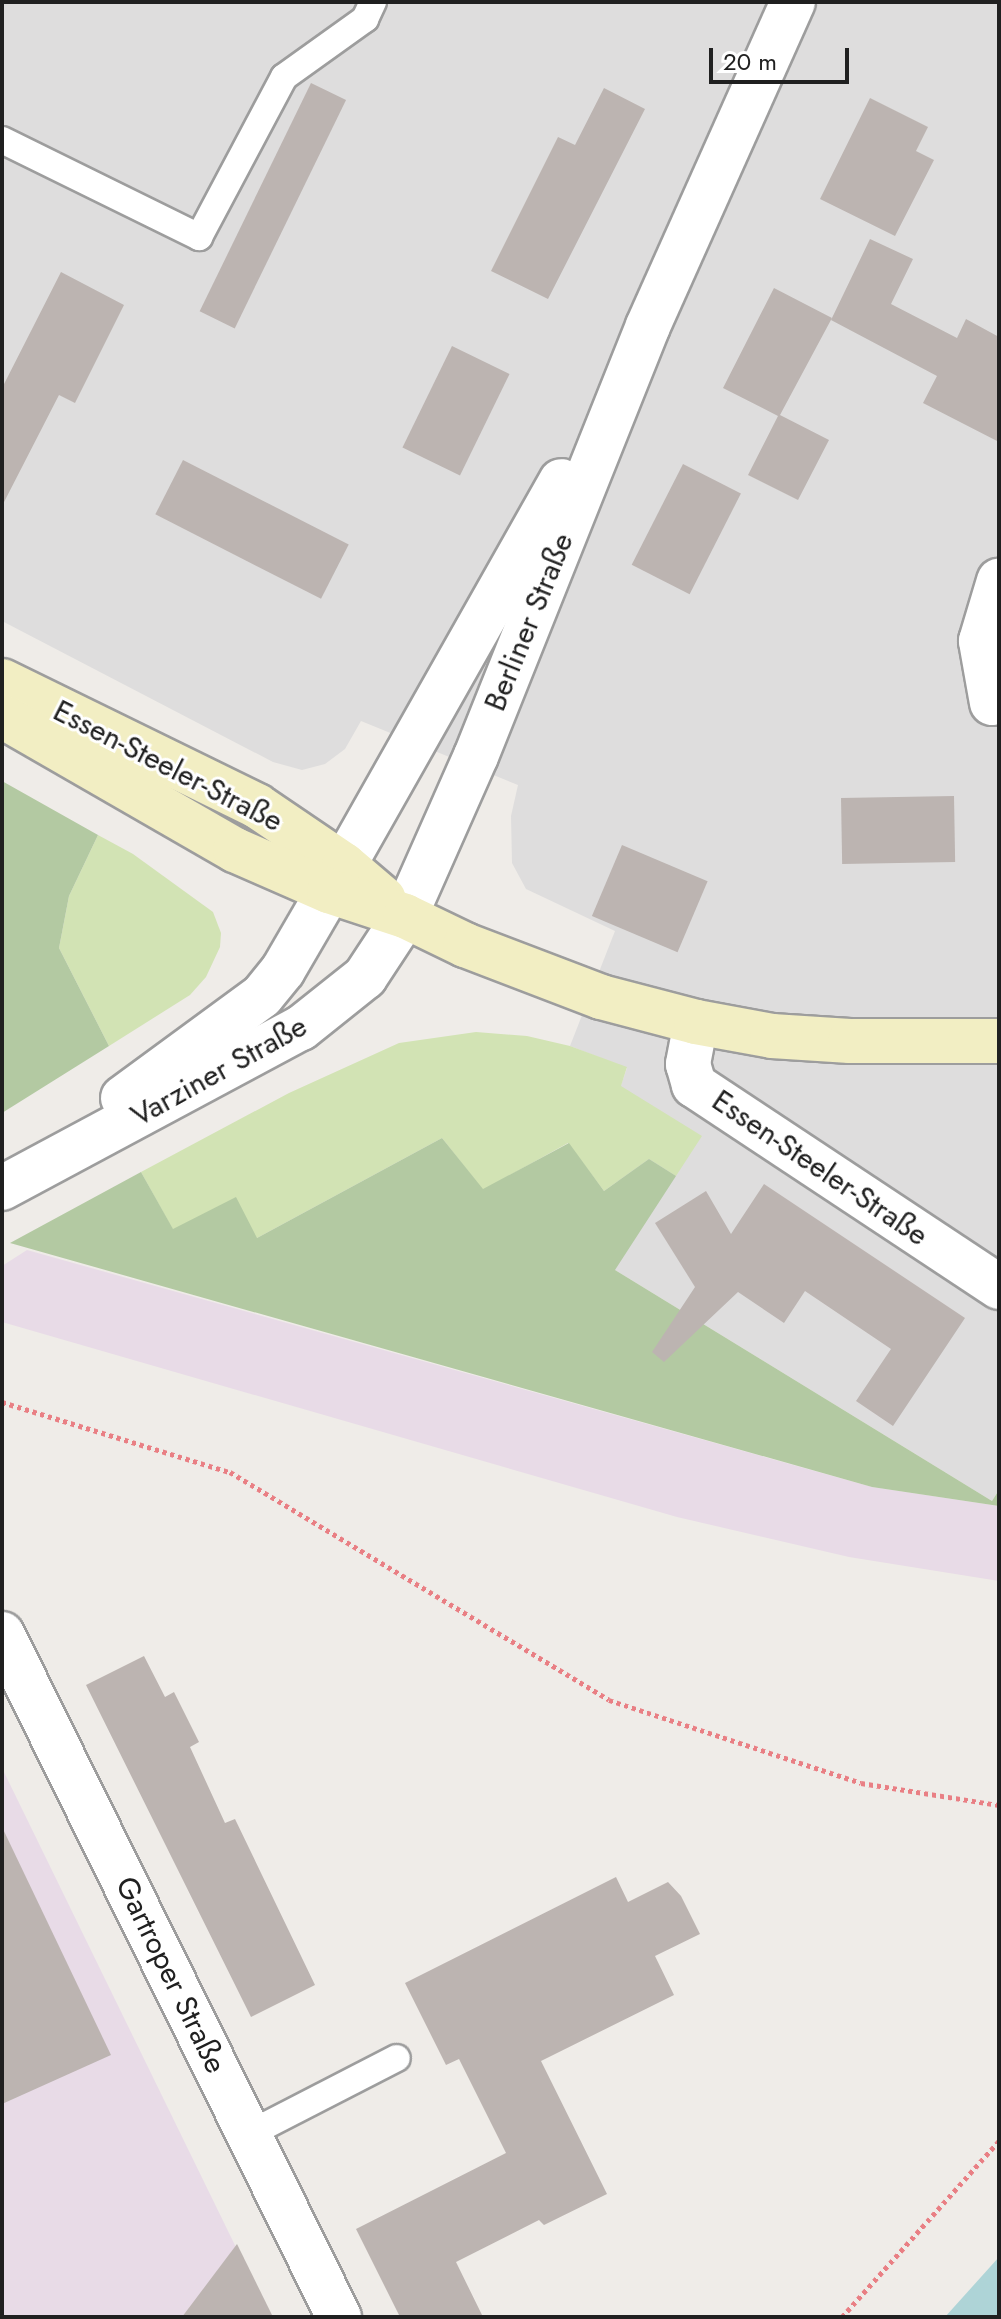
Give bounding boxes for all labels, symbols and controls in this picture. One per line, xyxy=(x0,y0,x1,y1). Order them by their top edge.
scale bar xyxy=(713,32,853,82)
text: 20 m xyxy=(723,44,777,79)
street label: Berliner Straße xyxy=(477,528,581,716)
street label: Essen-Steeler-Straße xyxy=(47,693,289,839)
street label: Varziner Straße xyxy=(125,1008,313,1134)
street label: Essen-Steeler-Straße xyxy=(705,1083,935,1253)
street label: Gartroper Straße xyxy=(108,1871,234,2079)

